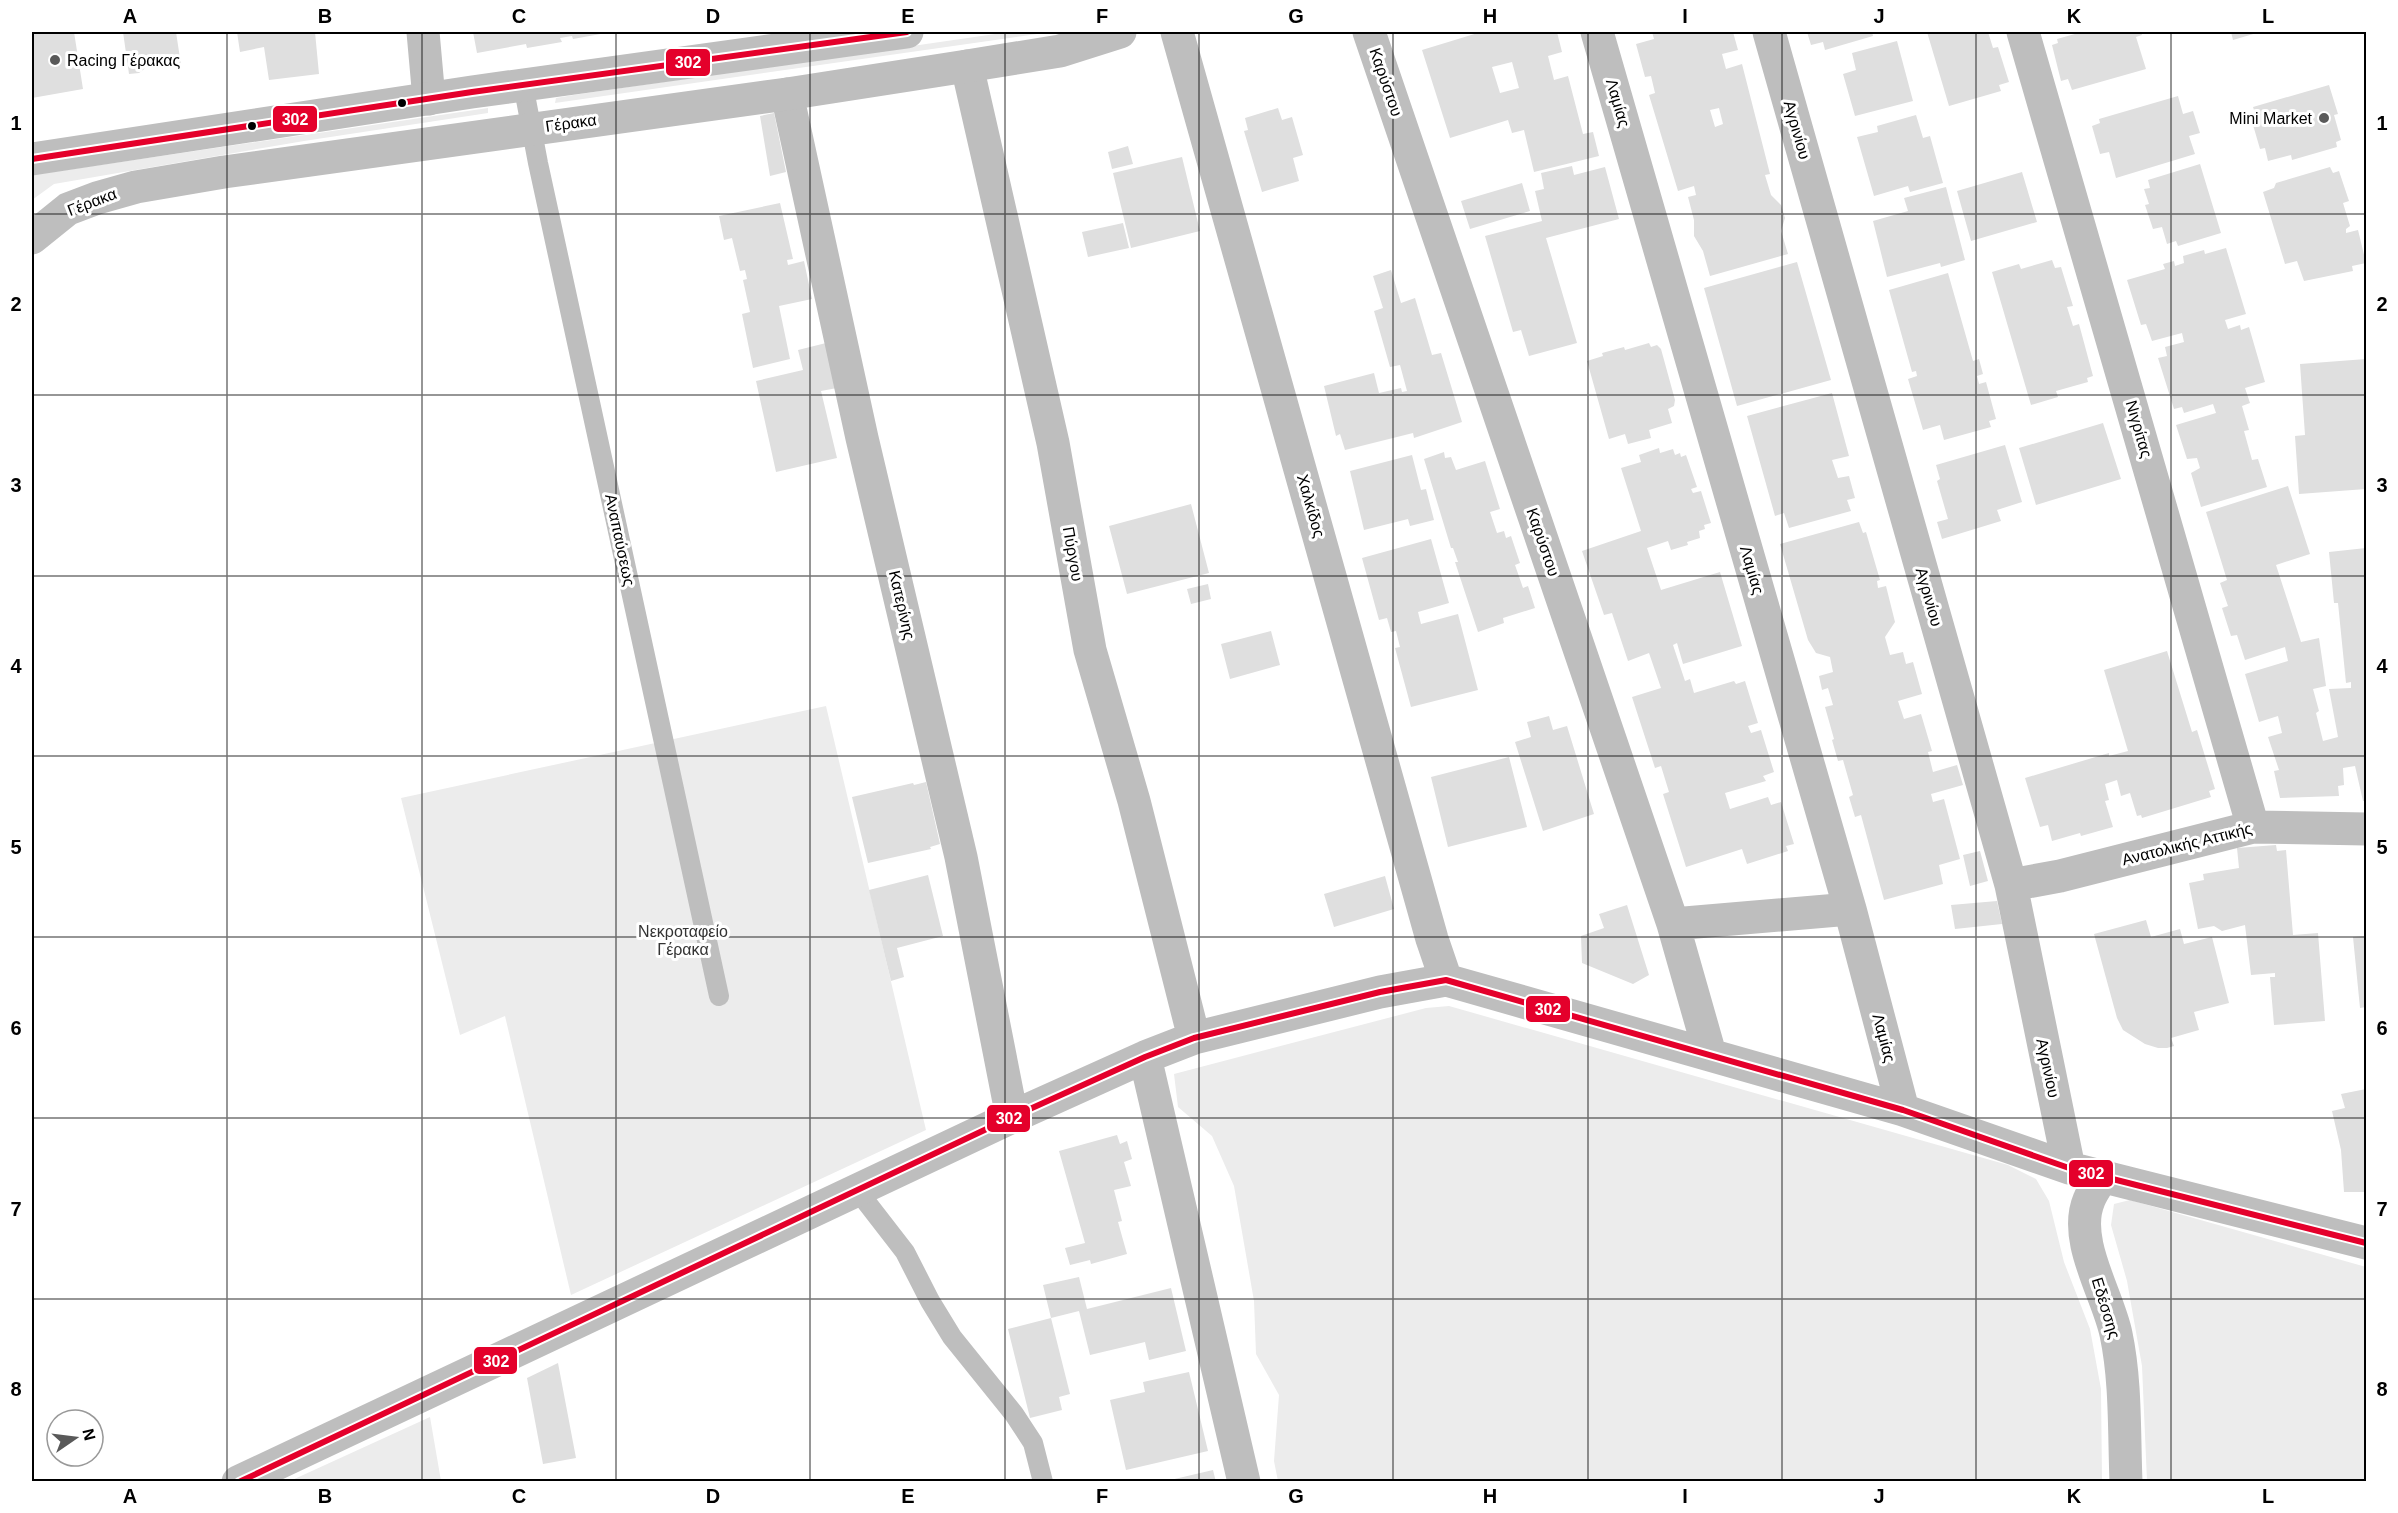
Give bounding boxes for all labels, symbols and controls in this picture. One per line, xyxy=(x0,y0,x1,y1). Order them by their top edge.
text: A xyxy=(123,5,137,27)
text: B xyxy=(318,5,332,27)
text: C xyxy=(512,5,526,27)
text: D xyxy=(706,5,720,27)
text: E xyxy=(901,5,915,27)
text: F xyxy=(1096,5,1108,27)
text: G xyxy=(1288,5,1304,27)
text: H xyxy=(1483,5,1497,27)
text: I xyxy=(1682,5,1688,27)
text: J xyxy=(1873,5,1885,27)
text: K xyxy=(2067,5,2082,27)
text: L xyxy=(2262,5,2274,27)
street label: Καρύστου xyxy=(1366,46,1406,118)
line badge: 302 xyxy=(665,48,711,77)
place label: Racing Γέρακας xyxy=(67,52,181,69)
marker: Racing Γέρακας xyxy=(48,53,62,67)
text: 302 xyxy=(675,54,701,71)
street label: Λαμίας xyxy=(1603,77,1633,129)
unlabelled marker xyxy=(396,97,408,109)
street label: Αγρινίου xyxy=(1781,99,1813,161)
line badge: 302 xyxy=(272,105,318,133)
place label: Mini Market xyxy=(2229,110,2313,127)
text: 302 xyxy=(282,111,308,128)
street label: Γέρακα xyxy=(544,111,598,135)
marker: Mini Market xyxy=(2317,111,2331,125)
text: 1 xyxy=(10,112,22,134)
text: 1 xyxy=(2376,112,2388,134)
unlabelled marker xyxy=(246,120,258,132)
street label: Γέρακα xyxy=(65,185,119,219)
text: 2 xyxy=(10,293,22,315)
text: 2 xyxy=(2376,293,2388,315)
street label: Νιγρίτας xyxy=(2123,398,2155,460)
street label: Χαλκίδος xyxy=(1294,472,1328,540)
text: 3 xyxy=(10,474,22,496)
text: 3 xyxy=(2376,474,2388,496)
street label: Αναπαύσεως xyxy=(602,492,638,588)
street label: Καρύστου xyxy=(1523,506,1563,578)
street label: Πύργου xyxy=(1060,525,1086,583)
street label: Λαμίας xyxy=(1737,544,1767,596)
street label: Αγρινίου xyxy=(1913,566,1945,628)
street label: Κατερίνης xyxy=(886,569,918,642)
text: 4 xyxy=(10,655,22,677)
text: 4 xyxy=(2376,655,2388,677)
street label: Ανατολικής Αττικής xyxy=(2120,820,2254,868)
text: 5 xyxy=(10,836,22,858)
text: 5 xyxy=(2376,836,2388,858)
park label: Νεκροταφείο Γέρακα xyxy=(638,923,728,958)
line badge: 302 xyxy=(1525,995,1571,1023)
text: 302 xyxy=(1535,1001,1561,1018)
street label: Λαμίας xyxy=(1869,1012,1899,1064)
text: 6 xyxy=(10,1017,22,1039)
text: 6 xyxy=(2376,1017,2388,1039)
street label: Αγρινίου xyxy=(2033,1037,2063,1099)
line badge: 302 xyxy=(986,1104,1031,1133)
text: 302 xyxy=(996,1110,1022,1127)
line badge: 302 xyxy=(2068,1159,2114,1188)
text: 302 xyxy=(2078,1165,2104,1182)
text: 7 xyxy=(10,1198,22,1220)
text: 7 xyxy=(2376,1198,2388,1220)
street label: Εδέσσης xyxy=(2089,1275,2123,1341)
line badge: 302 xyxy=(473,1346,518,1375)
text: 302 xyxy=(483,1353,509,1370)
text: 8 xyxy=(10,1378,22,1400)
text: 8 xyxy=(2376,1378,2388,1400)
north arrow xyxy=(45,1408,105,1468)
text: N xyxy=(79,1427,99,1442)
text: A xyxy=(123,1485,137,1507)
text: B xyxy=(318,1485,332,1507)
text: C xyxy=(512,1485,526,1507)
text: D xyxy=(706,1485,720,1507)
text: E xyxy=(901,1485,915,1507)
text: F xyxy=(1096,1485,1108,1507)
text: G xyxy=(1288,1485,1304,1507)
text: H xyxy=(1483,1485,1497,1507)
text: I xyxy=(1682,1485,1688,1507)
text: J xyxy=(1873,1485,1885,1507)
text: K xyxy=(2067,1485,2082,1507)
text: L xyxy=(2262,1485,2274,1507)

